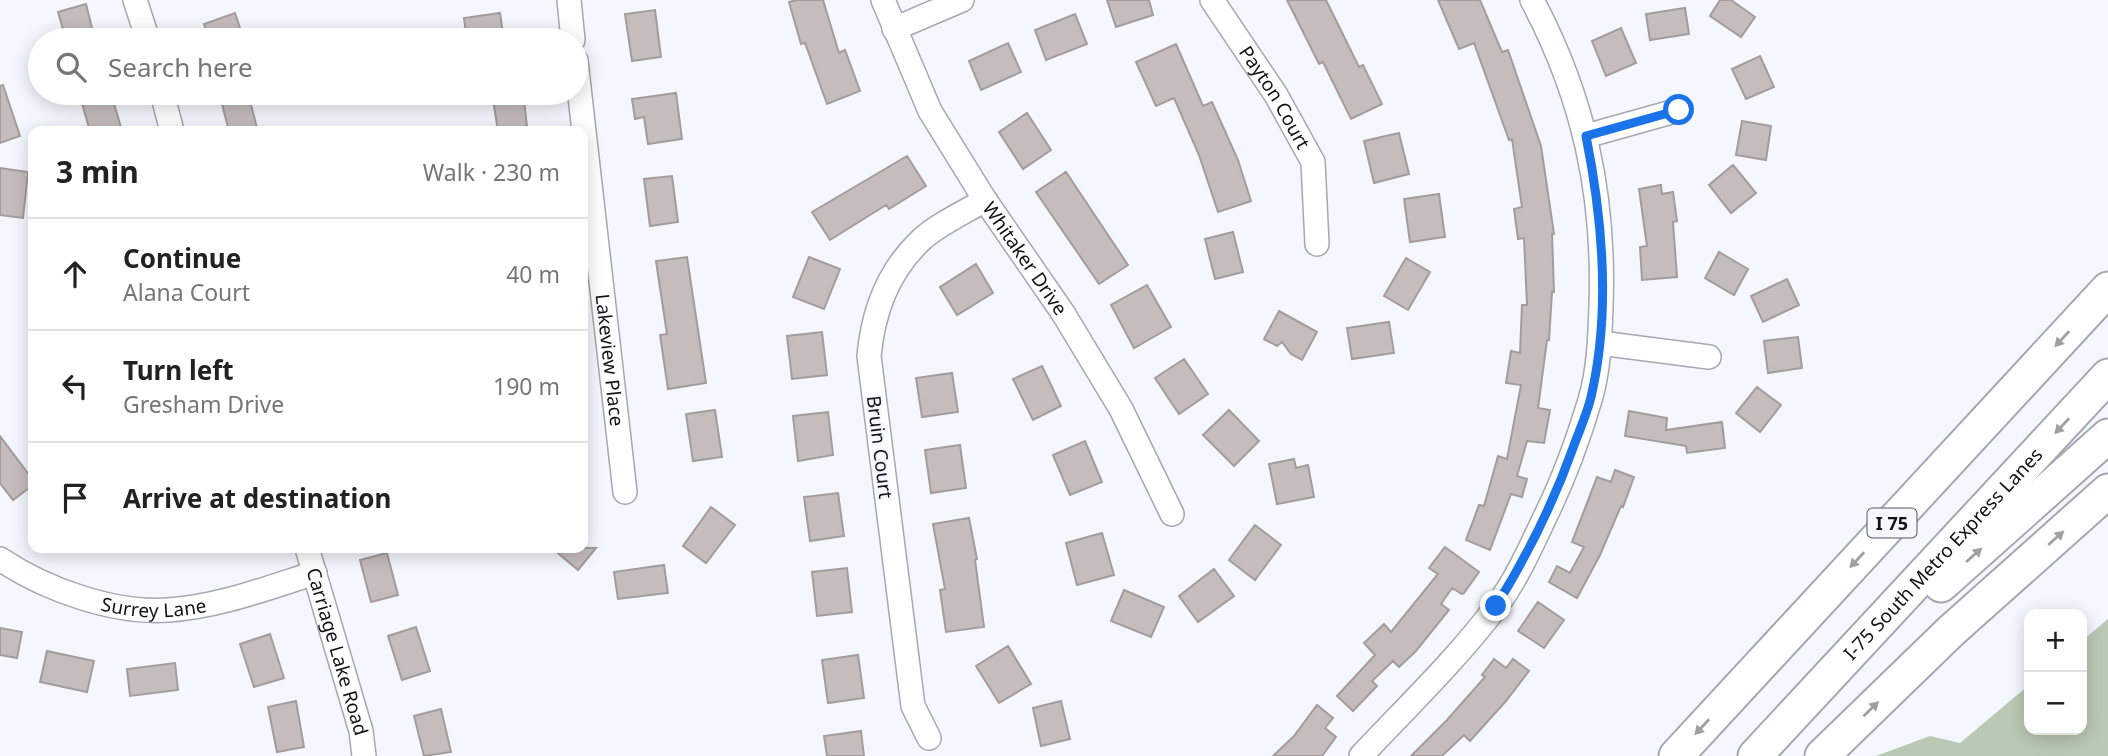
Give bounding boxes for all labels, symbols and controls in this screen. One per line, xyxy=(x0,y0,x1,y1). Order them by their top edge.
search box xyxy=(28,28,588,105)
street label: Payton Court xyxy=(1233,40,1316,154)
icon: search xyxy=(52,48,90,86)
text: Search here xyxy=(108,49,253,85)
route start xyxy=(1663,94,1694,125)
text: 3 min xyxy=(56,151,139,192)
text: Walk · 230 m xyxy=(423,156,560,188)
street label: Whitaker Drive xyxy=(977,196,1074,320)
text: Continue xyxy=(123,240,241,276)
icon: ahead xyxy=(56,255,94,293)
text: 40 m xyxy=(506,258,560,290)
text: Alana Court xyxy=(123,276,250,308)
street label: Lakeview Place xyxy=(590,293,630,428)
one-way arrow xyxy=(2054,330,2070,347)
text: Turn left xyxy=(123,352,234,388)
icon: left xyxy=(56,367,94,405)
text: 190 m xyxy=(493,370,560,402)
text: Gresham Drive xyxy=(123,388,284,420)
street label: Bruin Court xyxy=(861,394,899,500)
one-way arrow xyxy=(2054,417,2070,434)
street label: I-75 South Metro Express Lanes xyxy=(1838,442,2048,666)
icon: arrive xyxy=(56,479,94,517)
text: Arrive at destination xyxy=(123,480,392,516)
road number: I 75 xyxy=(1868,508,1916,538)
one-way arrow xyxy=(2047,530,2064,546)
one-way arrow xyxy=(1965,547,1983,563)
one-way arrow xyxy=(1849,551,1865,569)
street label: Carriage Lake Road xyxy=(301,565,375,738)
route end xyxy=(1480,590,1511,621)
street label: Surrey Lane xyxy=(99,591,208,623)
map controls xyxy=(2024,609,2087,735)
button: + xyxy=(2024,609,2087,672)
button: − xyxy=(2024,672,2087,735)
one-way arrow xyxy=(1862,701,1879,717)
one-way arrow xyxy=(1695,718,1711,735)

